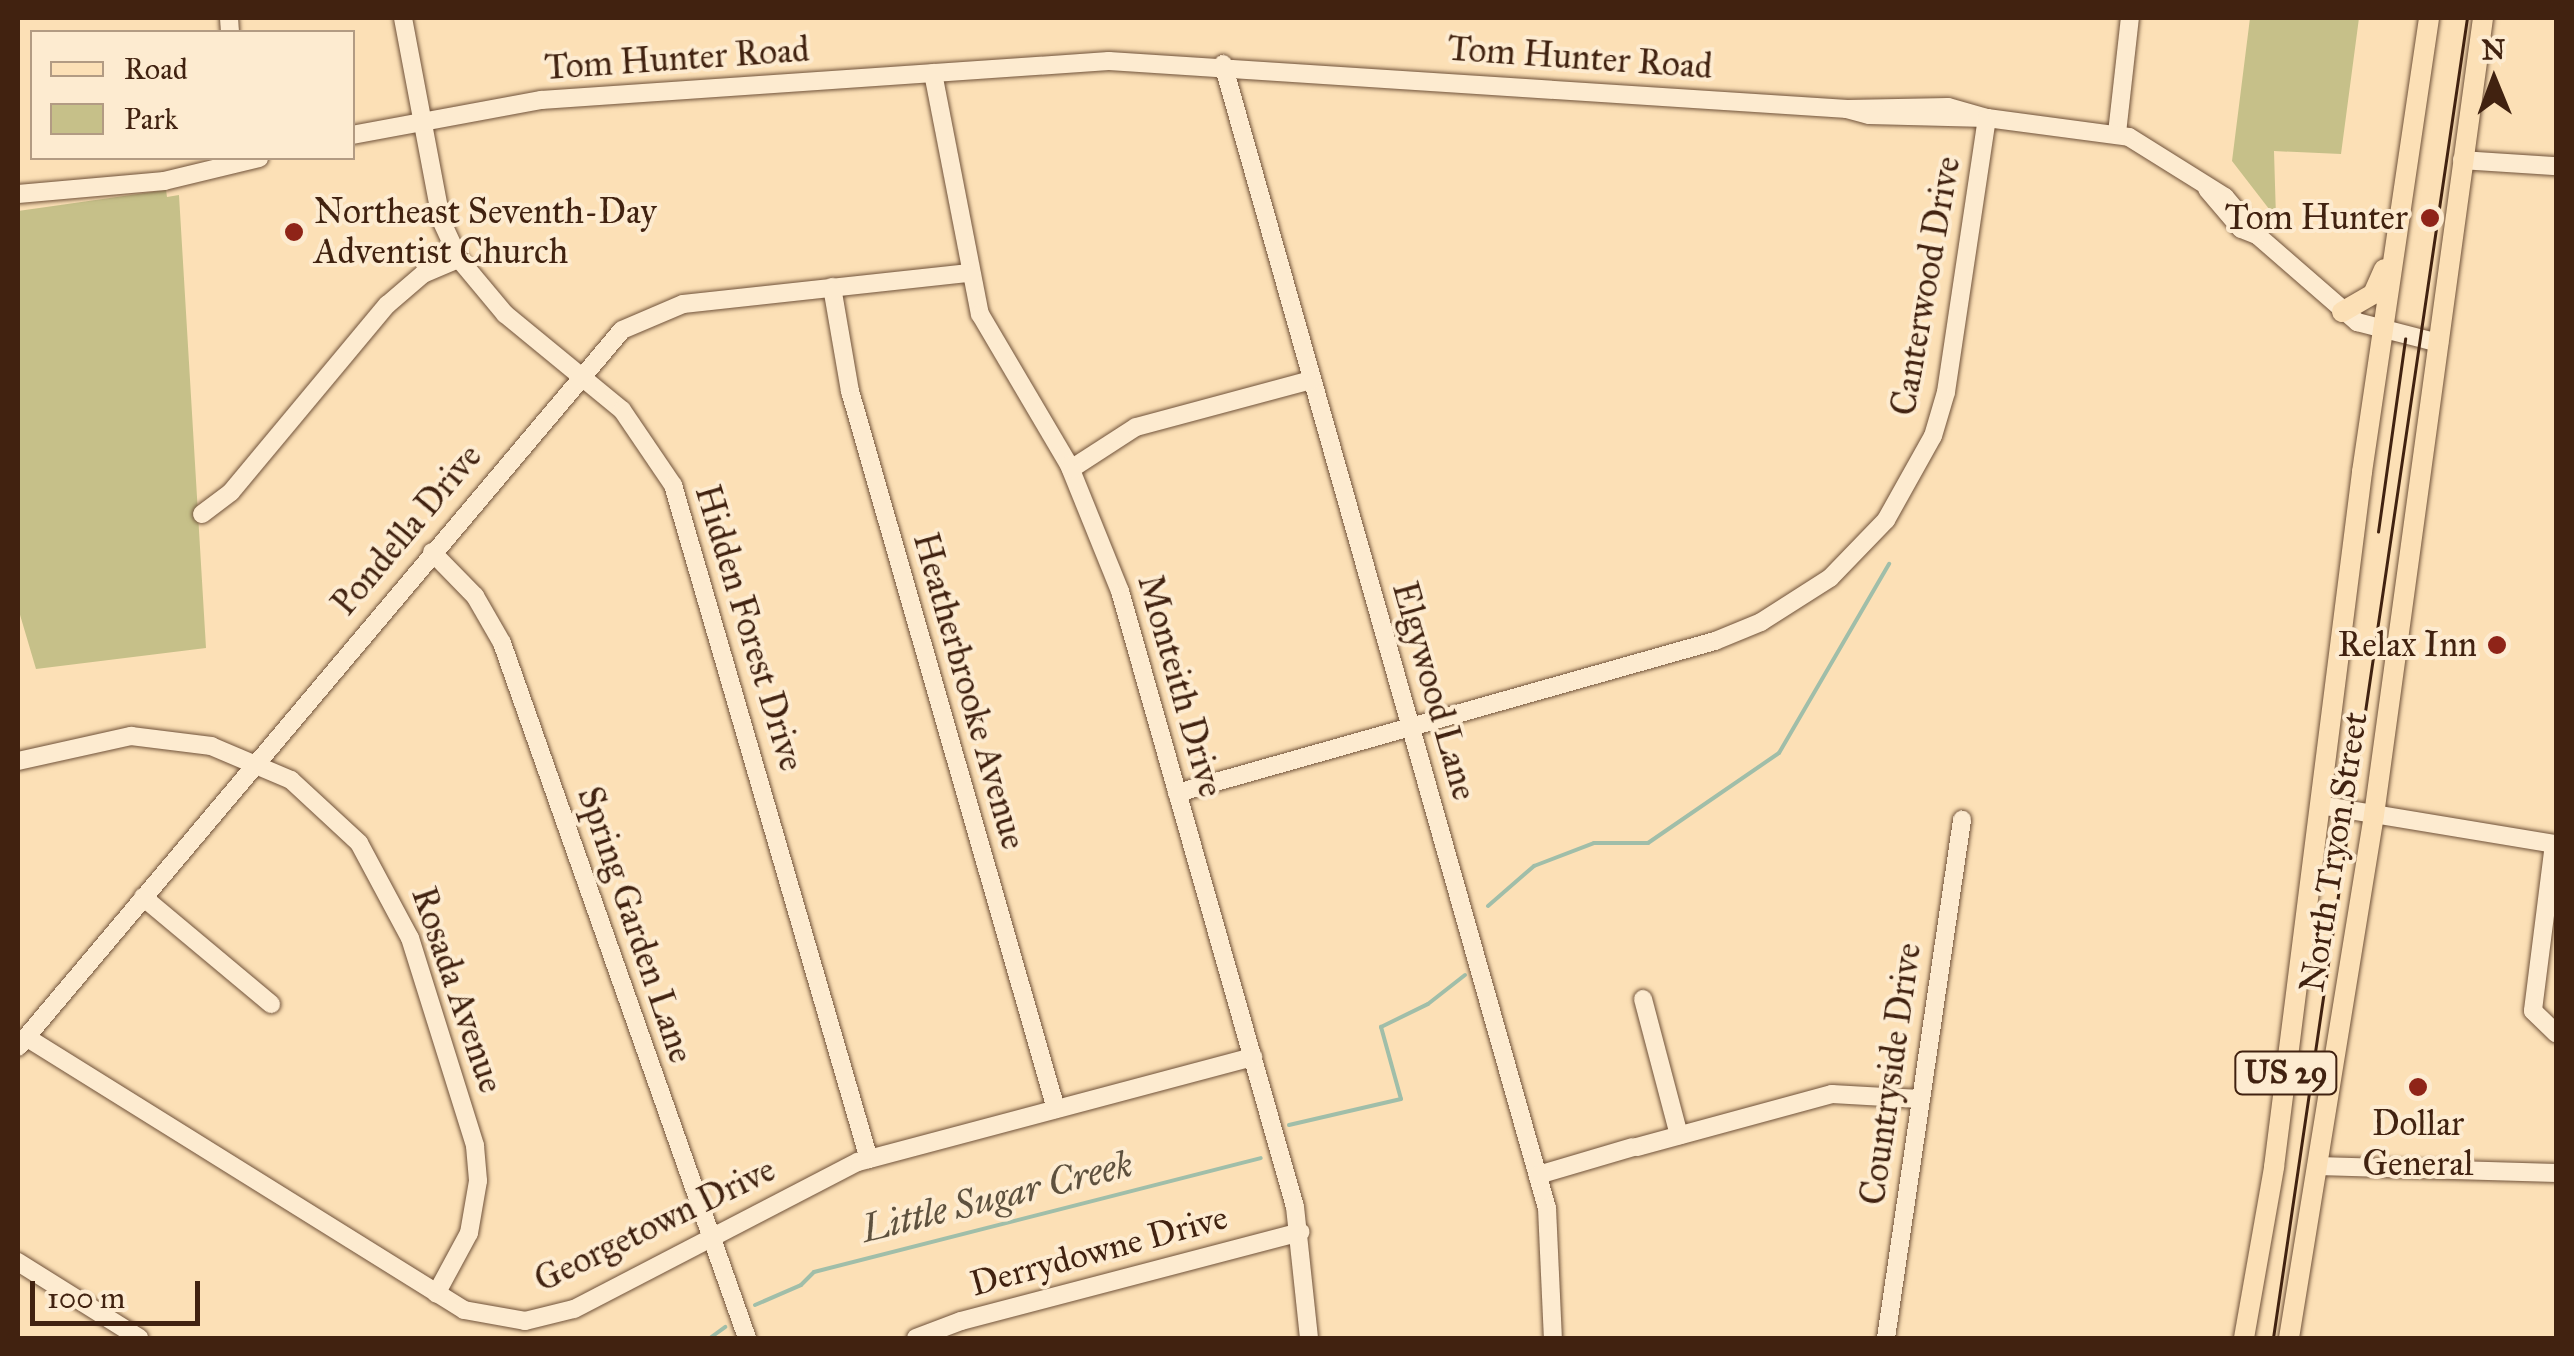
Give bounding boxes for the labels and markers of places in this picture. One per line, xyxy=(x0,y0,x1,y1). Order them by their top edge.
place label: Northeast Seventh-Day Adventist Church xyxy=(314,191,657,273)
place label: Tom Hunter xyxy=(2225,197,2408,239)
marker: Tom Hunter xyxy=(2417,205,2443,231)
marker: Northeast Seventh-Day Adventist Church xyxy=(283,221,305,243)
place label: Relax Inn xyxy=(2338,624,2477,666)
marker: Relax Inn xyxy=(2486,634,2508,656)
marker: Dollar General xyxy=(2407,1076,2429,1098)
place label: Dollar General xyxy=(2362,1103,2474,1185)

